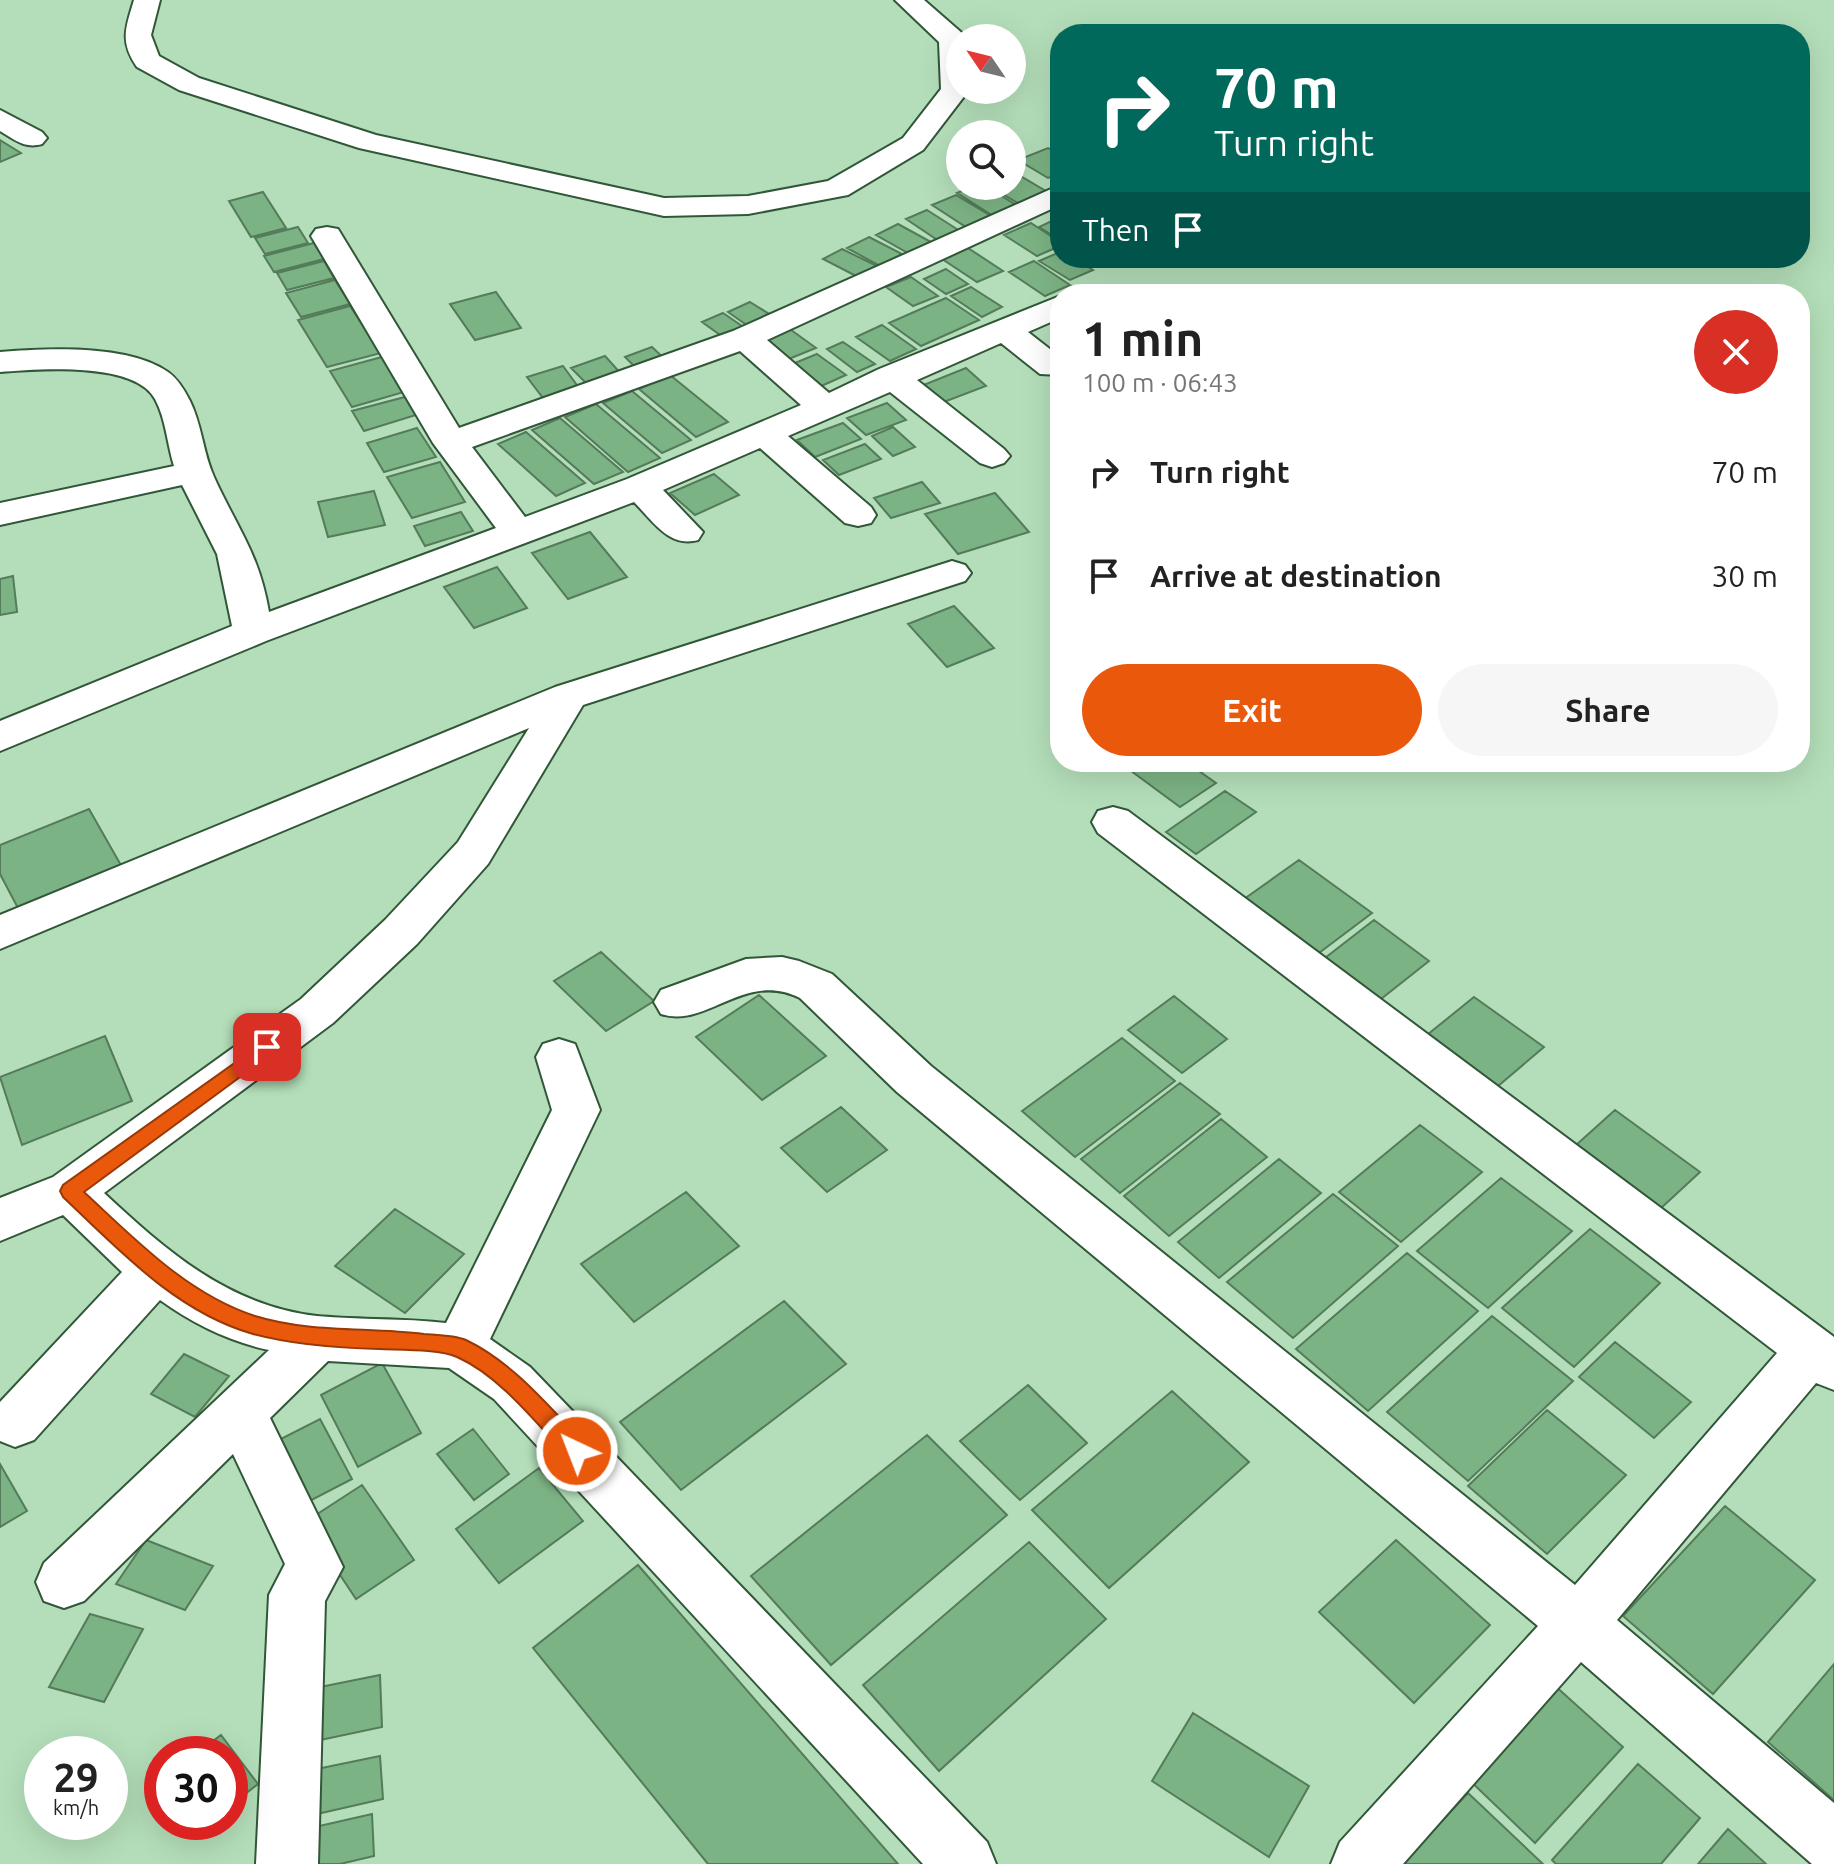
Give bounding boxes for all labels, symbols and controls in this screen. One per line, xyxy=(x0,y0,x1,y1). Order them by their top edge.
north arrow xyxy=(946,24,1026,104)
map controls xyxy=(946,24,1026,200)
icon: right xyxy=(1082,56,1186,160)
text: 70 m xyxy=(1214,56,1339,119)
button: search xyxy=(946,120,1026,200)
text: Turn right xyxy=(1214,122,1374,163)
icon: arrive xyxy=(1166,208,1210,252)
text: Then xyxy=(1082,213,1150,247)
button: close xyxy=(1694,310,1778,394)
text: 1 min xyxy=(1082,311,1203,365)
text: 100 m · 06:43 xyxy=(1082,368,1238,397)
icon: right xyxy=(1082,450,1126,494)
text: Turn right xyxy=(1150,455,1290,489)
text: 70 m xyxy=(1711,455,1778,489)
icon: arrive xyxy=(1082,554,1126,598)
text: Arrive at destination xyxy=(1150,559,1442,593)
text: 30 m xyxy=(1711,559,1778,593)
button: Exit xyxy=(1082,664,1422,756)
button: Share xyxy=(1438,664,1778,756)
pin xyxy=(233,1013,301,1081)
icon: arrive xyxy=(245,1025,289,1069)
position arrow xyxy=(535,1409,619,1493)
speed limit sign: 30 xyxy=(144,1736,248,1840)
text: 29 xyxy=(53,1755,99,1800)
text: km/h xyxy=(53,1796,99,1819)

